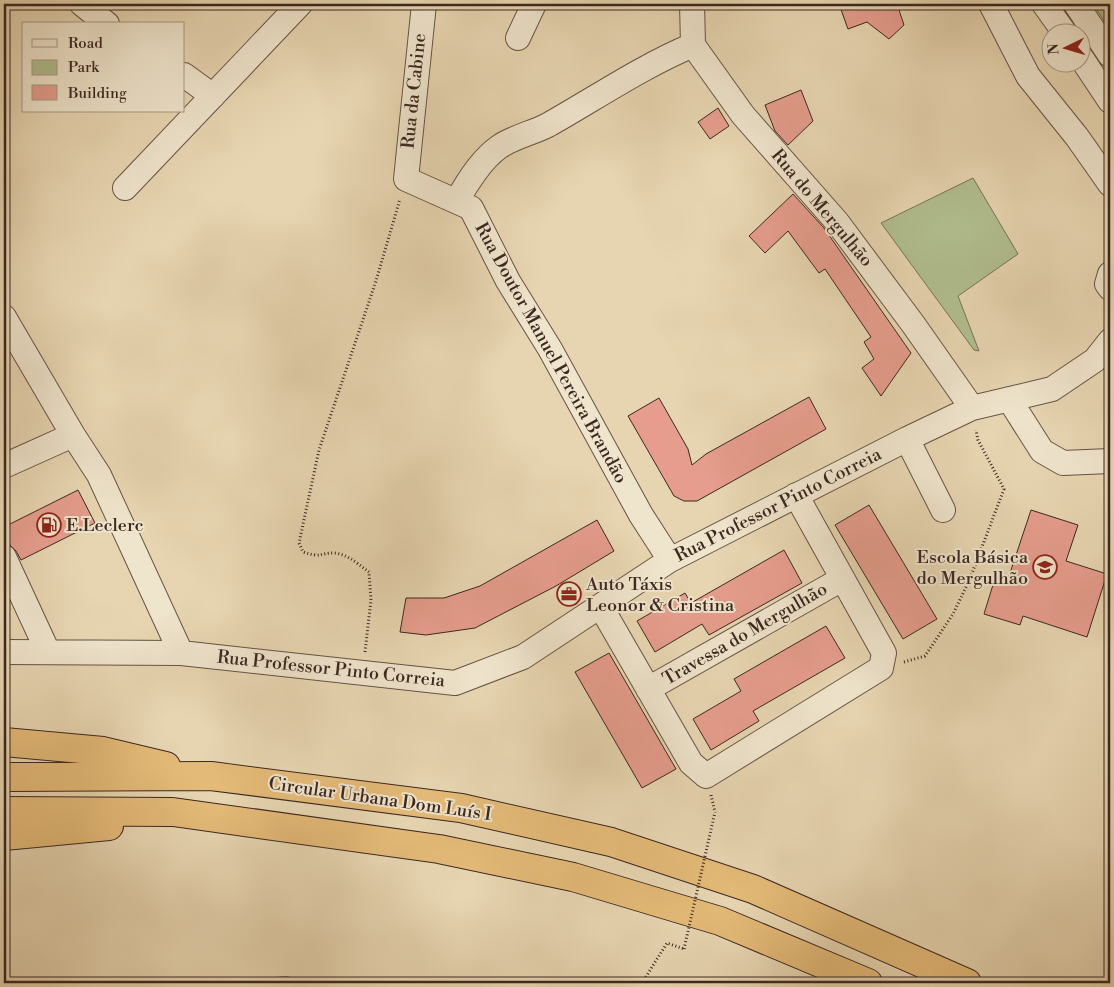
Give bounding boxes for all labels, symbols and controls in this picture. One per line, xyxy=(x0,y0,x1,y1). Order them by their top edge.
legend xyxy=(22,22,185,112)
north arrow xyxy=(1042,22,1092,72)
street label: Rua da Cabine xyxy=(396,32,432,150)
text: Road xyxy=(68,34,103,53)
text: N xyxy=(1045,43,1063,55)
text: Park xyxy=(68,58,100,77)
text: Building xyxy=(67,84,127,103)
street label: Rua do Mergulhão xyxy=(766,144,878,272)
street label: Rua Doutor Manuel Pereira Brandão xyxy=(469,218,633,488)
street label: Rua Professor Pinto Correia xyxy=(671,442,886,567)
fuel station icon: E.Leclerc xyxy=(36,512,62,538)
place label: E.Leclerc xyxy=(66,514,144,537)
place label: Escola Básica do Mergulhão xyxy=(916,546,1029,590)
school or university icon: Escola Básica do Mergulhão xyxy=(1032,554,1058,580)
place label: Auto Táxis Leonor & Cristina xyxy=(585,573,735,617)
street label: Travessa do Mergulhão xyxy=(659,577,831,691)
office icon: Auto Táxis Leonor & Cristina xyxy=(556,581,582,607)
street label: Rua Professor Pinto Correia xyxy=(216,646,447,693)
street label: Circular Urbana Dom Luís I xyxy=(267,772,493,826)

